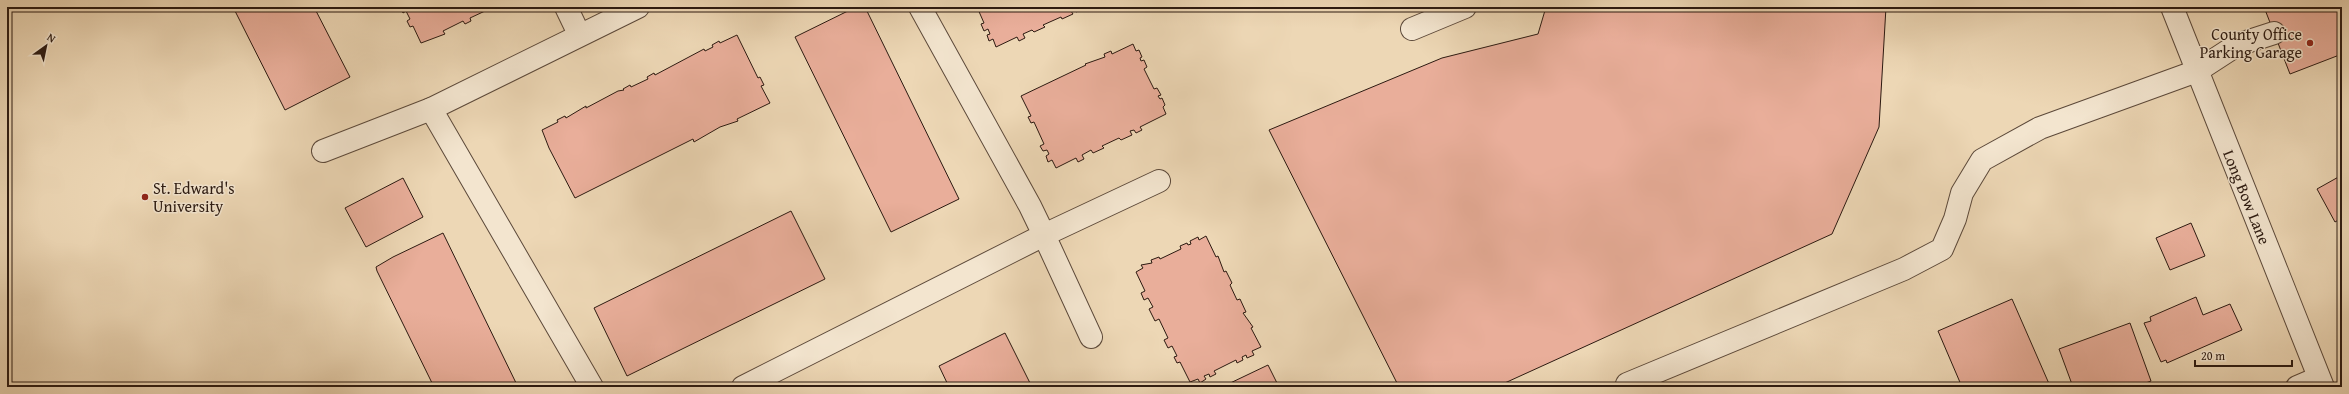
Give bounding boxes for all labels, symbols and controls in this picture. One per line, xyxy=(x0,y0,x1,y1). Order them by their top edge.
place label: County Office Parking Garage xyxy=(2200,22,2302,64)
north arrow xyxy=(26,26,66,66)
text: N xyxy=(44,29,59,47)
marker: County Office Parking Garage xyxy=(2305,38,2315,48)
street label: Long Bow Lane xyxy=(2217,146,2277,248)
place label: St. Edward's University xyxy=(153,176,235,218)
marker: St. Edward's University xyxy=(140,192,150,202)
scale bar xyxy=(2195,342,2292,368)
text: 20 m xyxy=(2201,347,2225,364)

